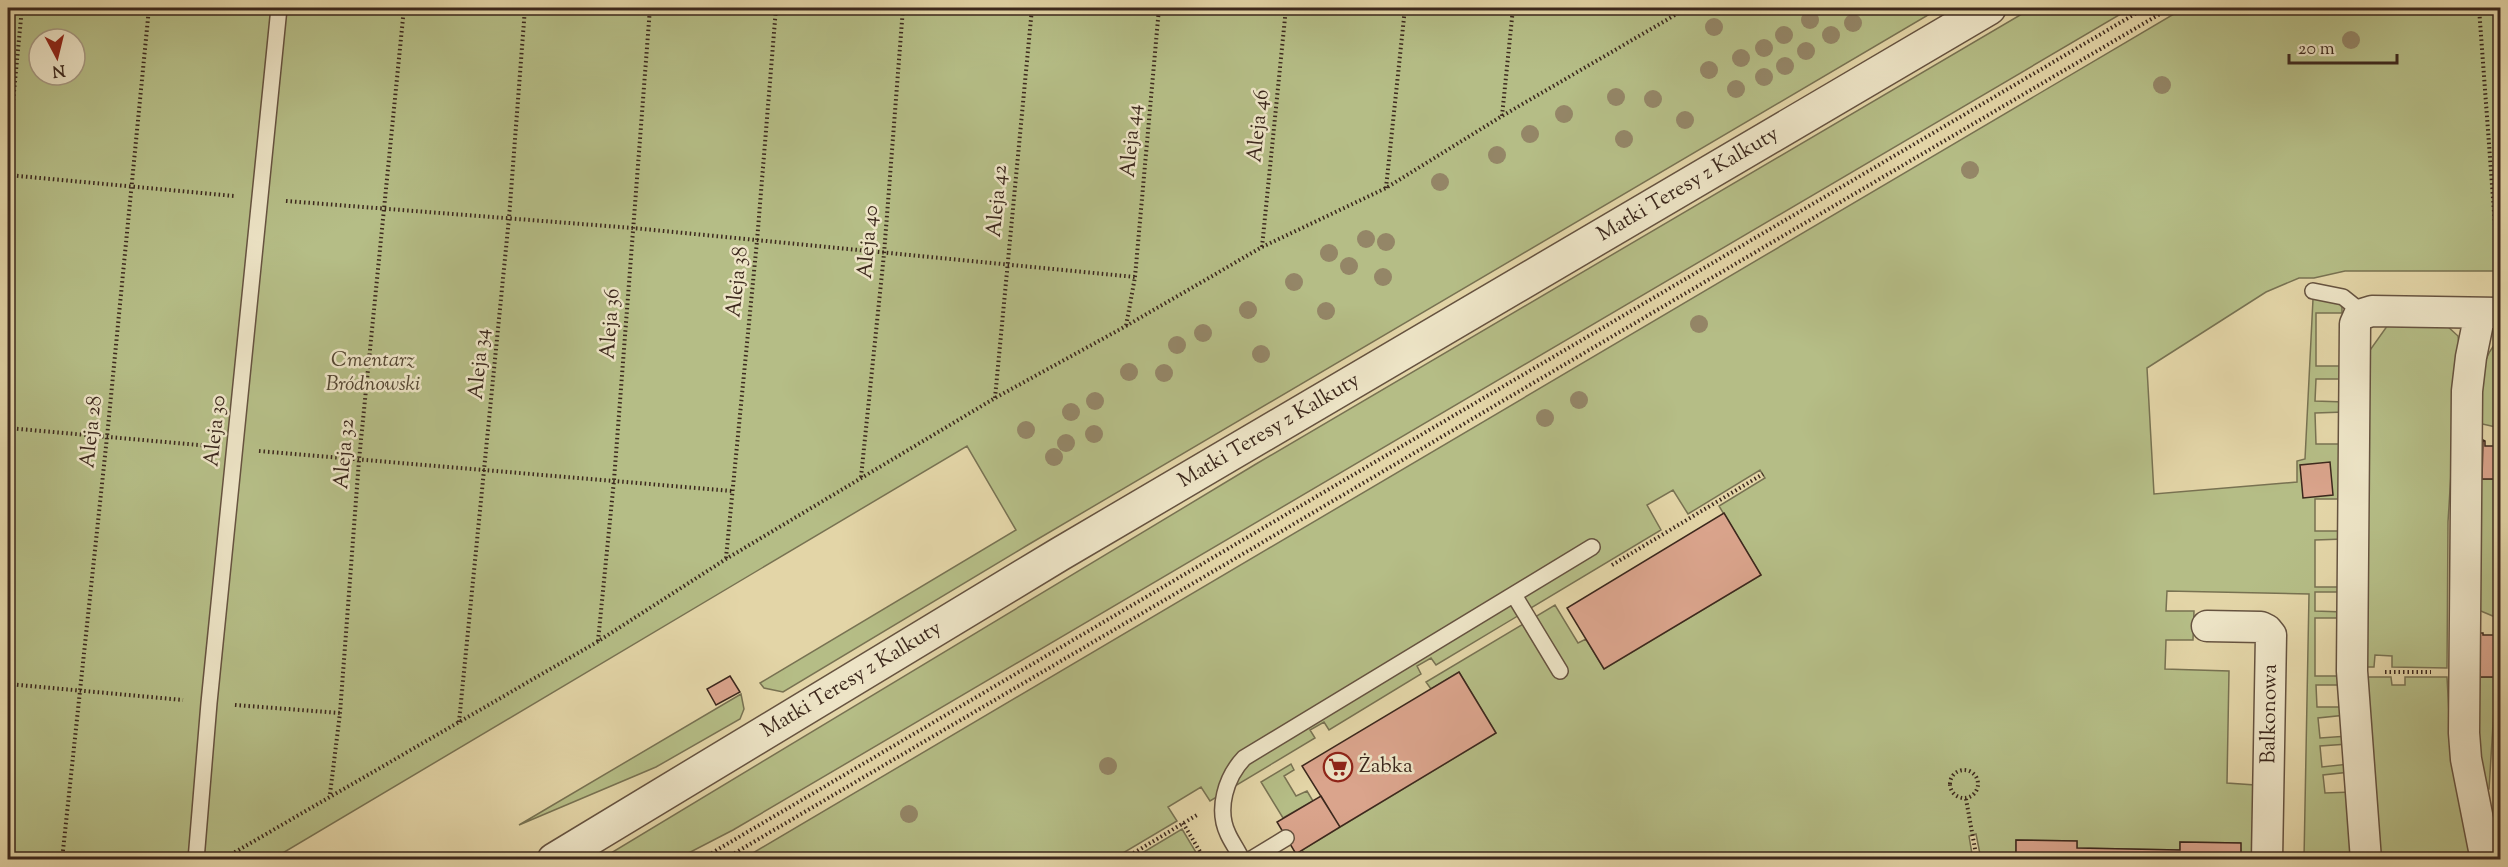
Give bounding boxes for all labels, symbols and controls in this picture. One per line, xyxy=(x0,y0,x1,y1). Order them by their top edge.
north arrow xyxy=(27,27,87,87)
scale bar xyxy=(2289,27,2397,65)
text: 20 m xyxy=(2298,37,2335,63)
text: N xyxy=(51,57,66,82)
street label: Aleja 46 xyxy=(1240,88,1278,164)
street label: Aleja 44 xyxy=(1114,103,1150,179)
street label: Matki Teresy z Kalkuty xyxy=(1592,119,1785,250)
street label: Aleja 42 xyxy=(980,163,1016,239)
street label: Aleja 40 xyxy=(851,204,887,280)
street label: Aleja 38 xyxy=(719,245,757,319)
street label: Aleja 36 xyxy=(594,288,628,360)
street label: Aleja 34 xyxy=(462,327,498,401)
park label: Cmentarz Bródnowski xyxy=(326,346,420,400)
street label: Matki Teresy z Kalkuty xyxy=(1173,366,1366,496)
street label: Aleja 28 xyxy=(73,394,111,470)
street label: Aleja 30 xyxy=(197,394,235,468)
street label: Aleja 32 xyxy=(327,417,363,491)
street label: Matki Teresy z Kalkuty xyxy=(756,614,948,746)
street label: Balkonowa xyxy=(2254,663,2286,764)
supermarket icon: Żabka xyxy=(1322,751,1354,783)
place label: Żabka xyxy=(1359,752,1413,782)

